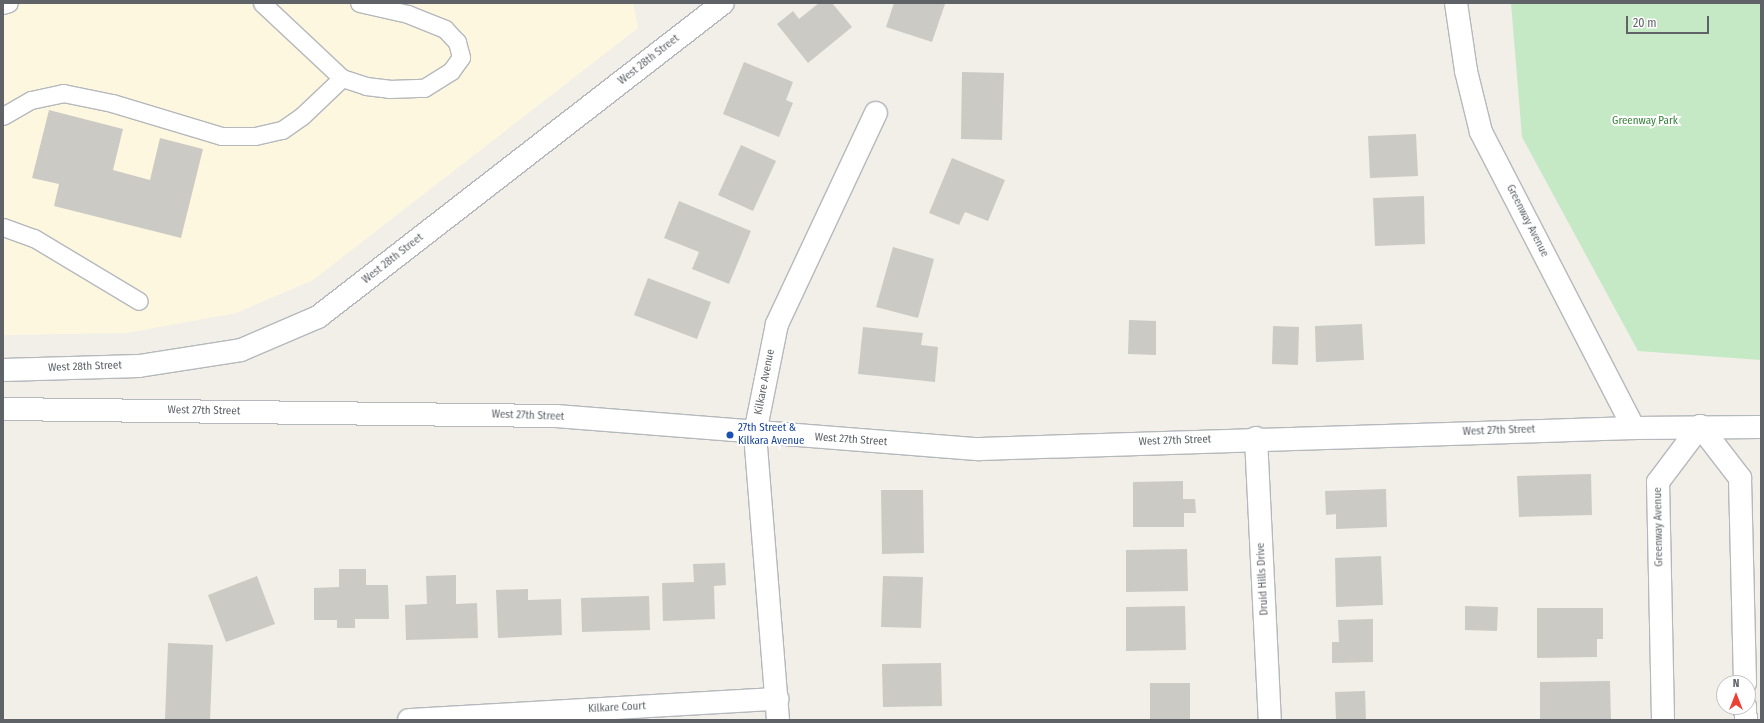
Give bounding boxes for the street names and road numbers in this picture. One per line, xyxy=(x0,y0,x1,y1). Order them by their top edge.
street label: West 28th Street xyxy=(616,32,682,88)
street label: Greenway Avenue xyxy=(1503,183,1551,259)
street label: West 28th Street xyxy=(360,231,426,287)
street label: Kilkare Avenue xyxy=(752,348,778,416)
street label: West 28th Street xyxy=(48,359,122,375)
street label: West 27th Street xyxy=(168,404,240,418)
street label: West 27th Street xyxy=(491,408,565,424)
street label: West 27th Street xyxy=(1462,423,1536,439)
street label: West 27th Street xyxy=(814,431,888,449)
street label: West 27th Street xyxy=(1138,433,1212,449)
street label: Greenway Avenue xyxy=(1652,487,1666,567)
street label: Druid Hills Drive xyxy=(1254,542,1272,616)
street label: Kilkare Court xyxy=(588,700,646,716)

